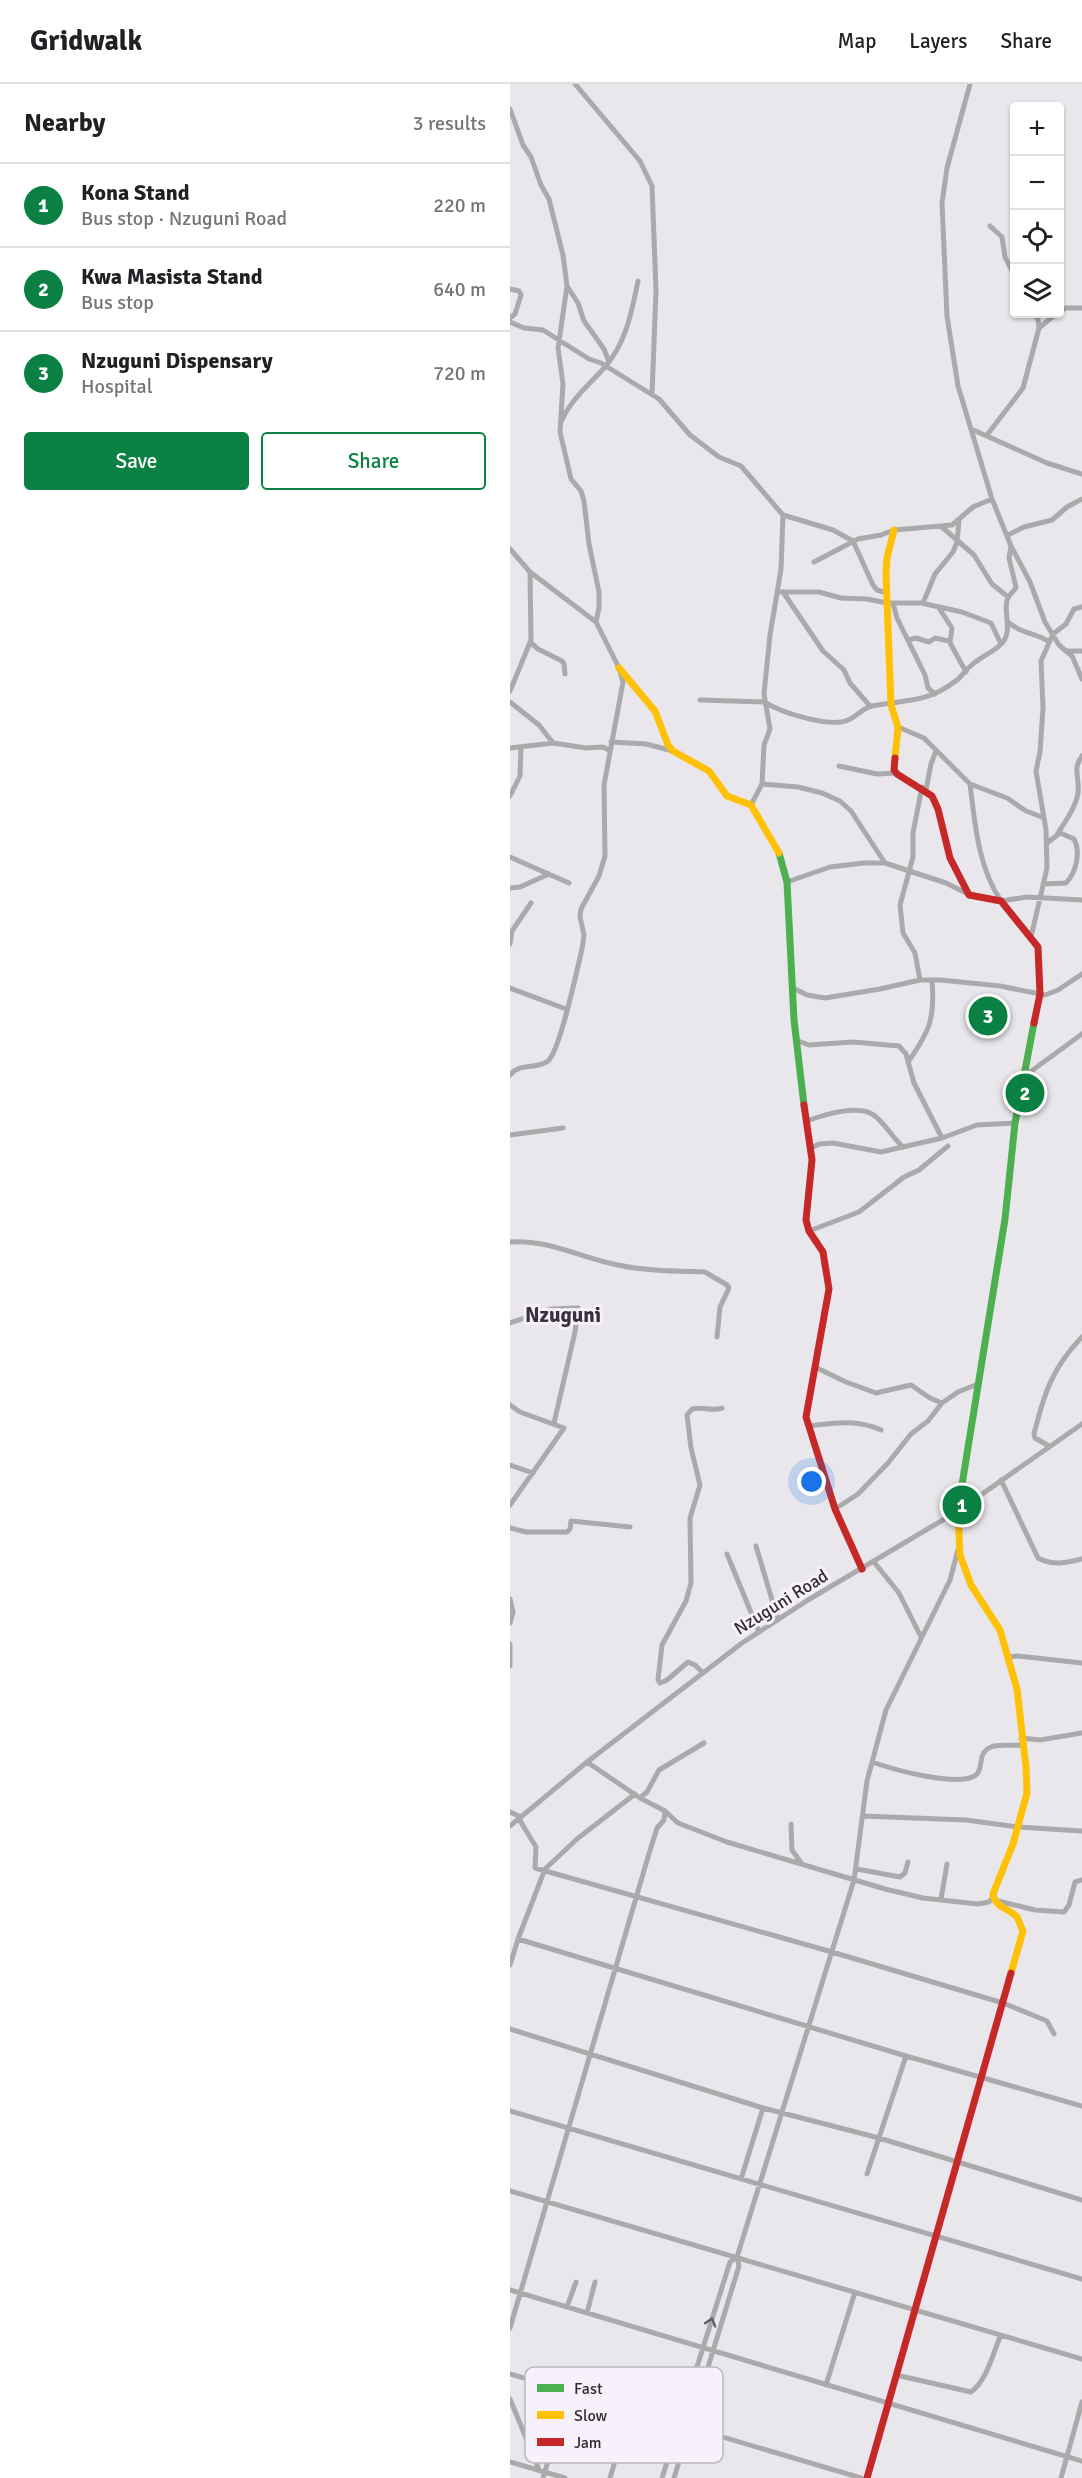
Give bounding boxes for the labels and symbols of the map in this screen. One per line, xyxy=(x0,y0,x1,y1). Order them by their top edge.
pin: 3 xyxy=(968,994,1008,1038)
pin: 2 xyxy=(1006,1070,1044,1116)
district label: Nzuguni xyxy=(525,1302,601,1328)
your location xyxy=(797,1467,826,1496)
pin: 1 xyxy=(942,1482,982,1528)
street label: Nzuguni Road xyxy=(730,1564,832,1640)
one-way arrow xyxy=(704,2317,716,2328)
legend xyxy=(525,2367,723,2463)
text: Fast xyxy=(574,2379,603,2399)
text: Slow xyxy=(574,2406,608,2426)
text: Jam xyxy=(574,2433,602,2453)

